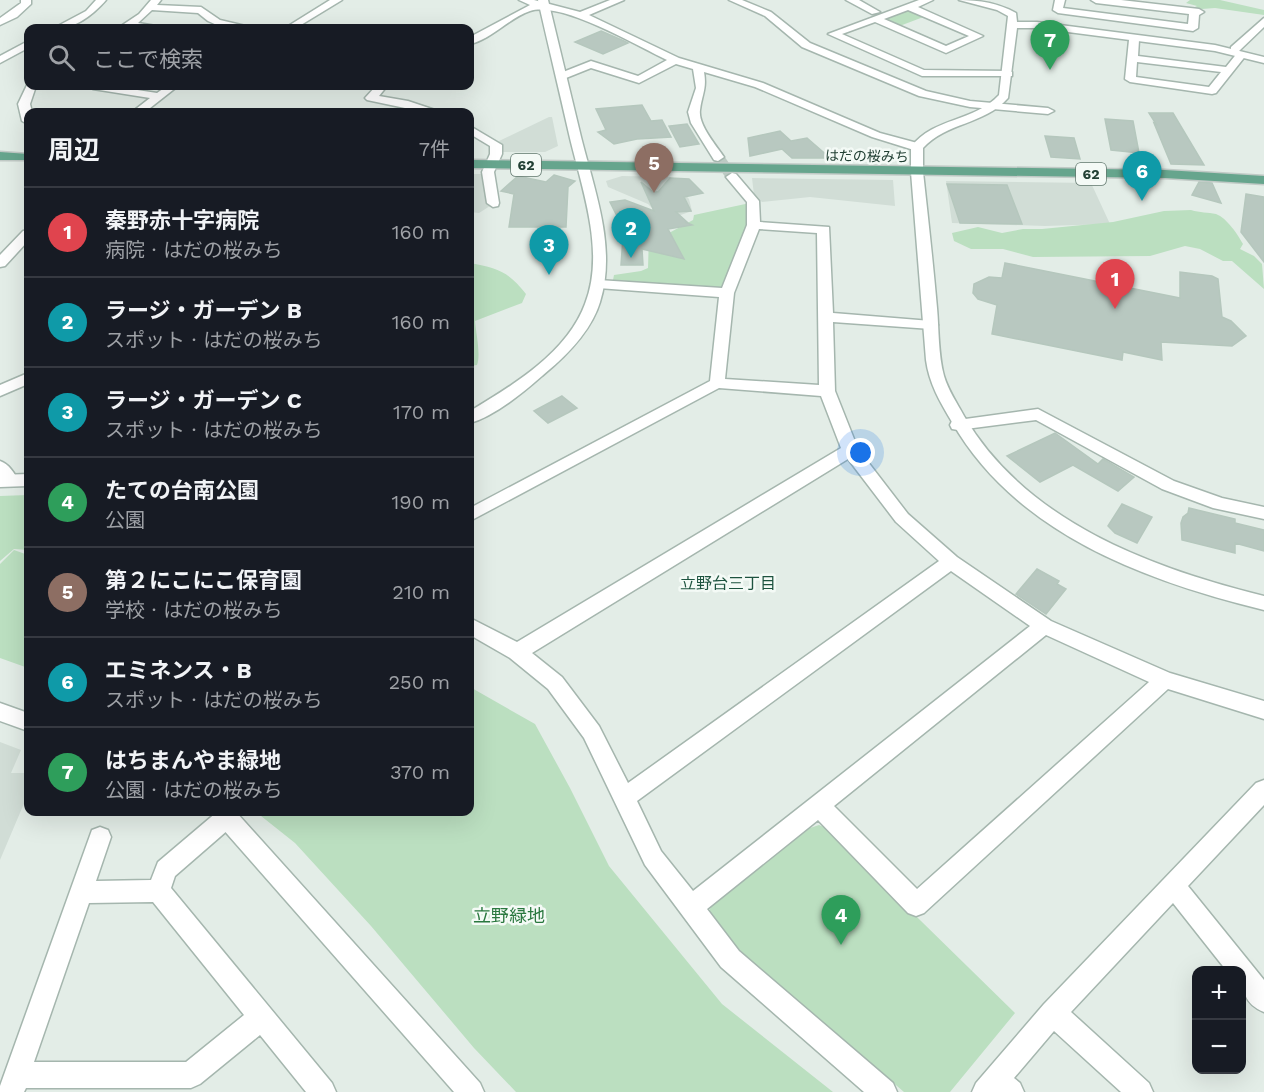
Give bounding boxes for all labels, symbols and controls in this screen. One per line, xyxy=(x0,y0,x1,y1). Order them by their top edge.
pin: 7 xyxy=(1030,20,1070,70)
search box xyxy=(24,24,474,90)
icon: search xyxy=(45,41,78,74)
text: ここで検索 xyxy=(93,47,203,72)
text: 周辺 xyxy=(48,135,100,165)
text: 7件 xyxy=(419,137,450,161)
pin: 5 xyxy=(634,144,674,193)
street label: はだの桜みち xyxy=(825,147,909,165)
pin: 6 xyxy=(1122,152,1162,201)
road number: 62 xyxy=(511,154,541,176)
road number: 62 xyxy=(1076,163,1106,185)
text: 秦野赤十字病院 xyxy=(105,208,259,233)
pin: 2 xyxy=(612,208,650,258)
text: 1 xyxy=(63,220,72,244)
text: 160 m xyxy=(392,220,450,244)
pin: 3 xyxy=(530,226,568,275)
text: 病院 · はだの桜みち xyxy=(105,238,283,262)
pin: 1 xyxy=(1096,260,1134,309)
text: ラージ・ガーデン B xyxy=(105,298,302,323)
text: 2 xyxy=(62,310,73,334)
text: 160 m xyxy=(392,310,450,334)
text: スポット · はだの桜みち xyxy=(105,328,323,352)
text: ラージ・ガーデン C xyxy=(105,388,302,413)
text: 3 xyxy=(62,400,73,424)
text: 170 m xyxy=(393,400,450,424)
text: スポット · はだの桜みち xyxy=(105,418,323,442)
your location xyxy=(846,438,875,467)
text: たての台南公園 xyxy=(105,478,259,503)
text: 4 xyxy=(61,490,74,514)
text: 190 m xyxy=(392,490,450,514)
text: 公園 xyxy=(105,508,145,532)
text: 第２にこにこ保育園 xyxy=(105,568,302,593)
district label: 立野台三丁目 xyxy=(680,574,776,593)
text: 5 xyxy=(62,580,73,604)
text: 210 m xyxy=(392,580,450,604)
text: 学校 · はだの桜みち xyxy=(105,598,283,622)
text: エミネンス・B xyxy=(105,658,252,683)
text: 6 xyxy=(61,670,74,694)
text: 250 m xyxy=(388,670,450,694)
text: スポット · はだの桜みち xyxy=(105,688,323,712)
text: はちまんやま緑地 xyxy=(105,748,281,773)
text: 7 xyxy=(61,760,74,784)
text: 370 m xyxy=(390,760,450,784)
text: 公園 · はだの桜みち xyxy=(105,778,283,802)
pin: 4 xyxy=(822,896,860,945)
park label: 立野緑地 xyxy=(473,905,545,926)
map controls xyxy=(1192,966,1246,1074)
button: + xyxy=(1192,966,1246,1020)
button: − xyxy=(1192,1020,1246,1074)

